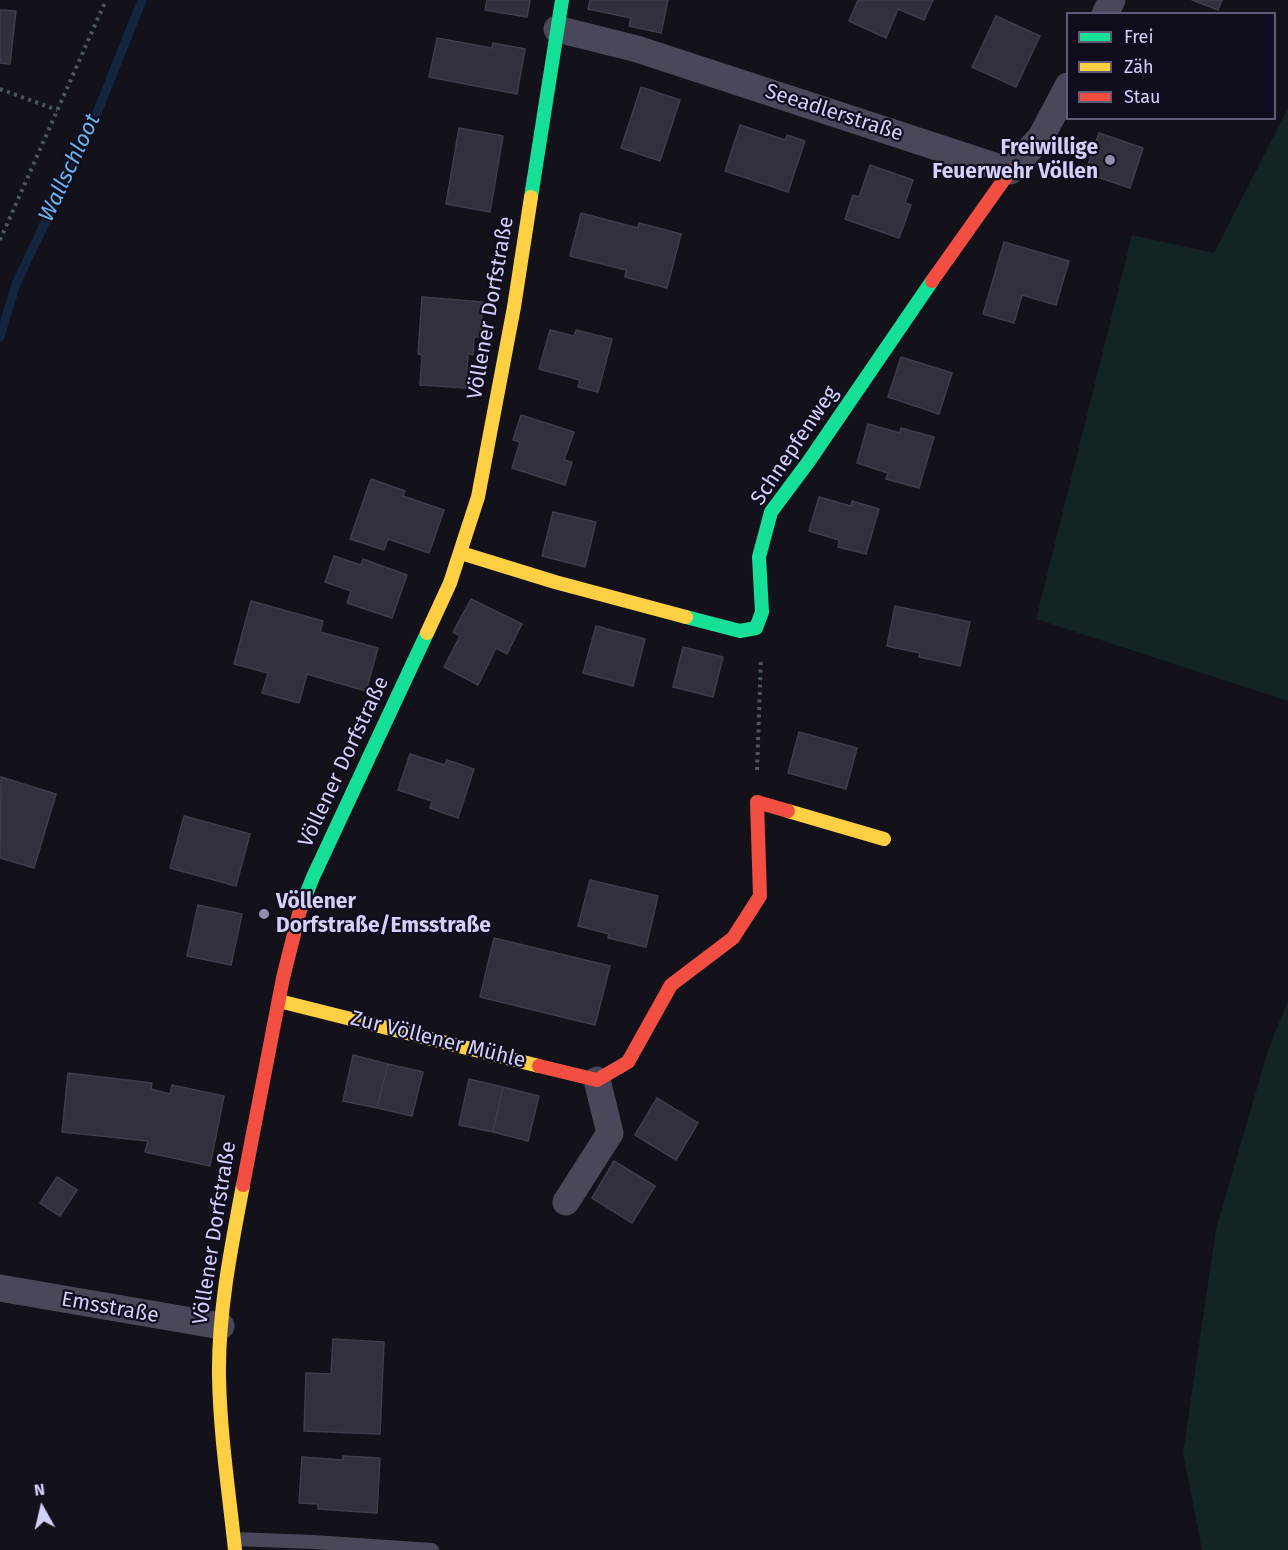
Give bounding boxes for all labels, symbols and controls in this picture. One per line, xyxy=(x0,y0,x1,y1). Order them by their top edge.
legend xyxy=(1066,12,1276,120)
text: Frei xyxy=(1124,26,1154,48)
text: Zäh xyxy=(1124,56,1153,78)
street label: Seeadlerstraße xyxy=(762,79,906,147)
text: Stau xyxy=(1124,86,1160,108)
water label: Wallschloot xyxy=(34,110,106,226)
place label: Freiwillige Feuerwehr Völlen xyxy=(932,135,1098,185)
marker: Freiwillige Feuerwehr Völlen xyxy=(1103,153,1117,167)
street label: Völlener Dorfstraße xyxy=(462,215,520,401)
street label: Schnepfenweg xyxy=(746,382,844,510)
street label: Völlener Dorfstraße xyxy=(293,673,395,851)
place label: Völlener Dorfstraße/Emsstraße xyxy=(276,889,491,939)
marker: Völlener Dorfstraße/Emsstraße xyxy=(257,907,271,921)
street label: Zur Völlener Mühle xyxy=(348,1006,528,1074)
street label: Völlener Dorfstraße xyxy=(188,1139,242,1327)
street label: Emsstraße xyxy=(59,1287,161,1329)
north arrow xyxy=(12,1478,72,1538)
text: N xyxy=(33,1480,46,1500)

